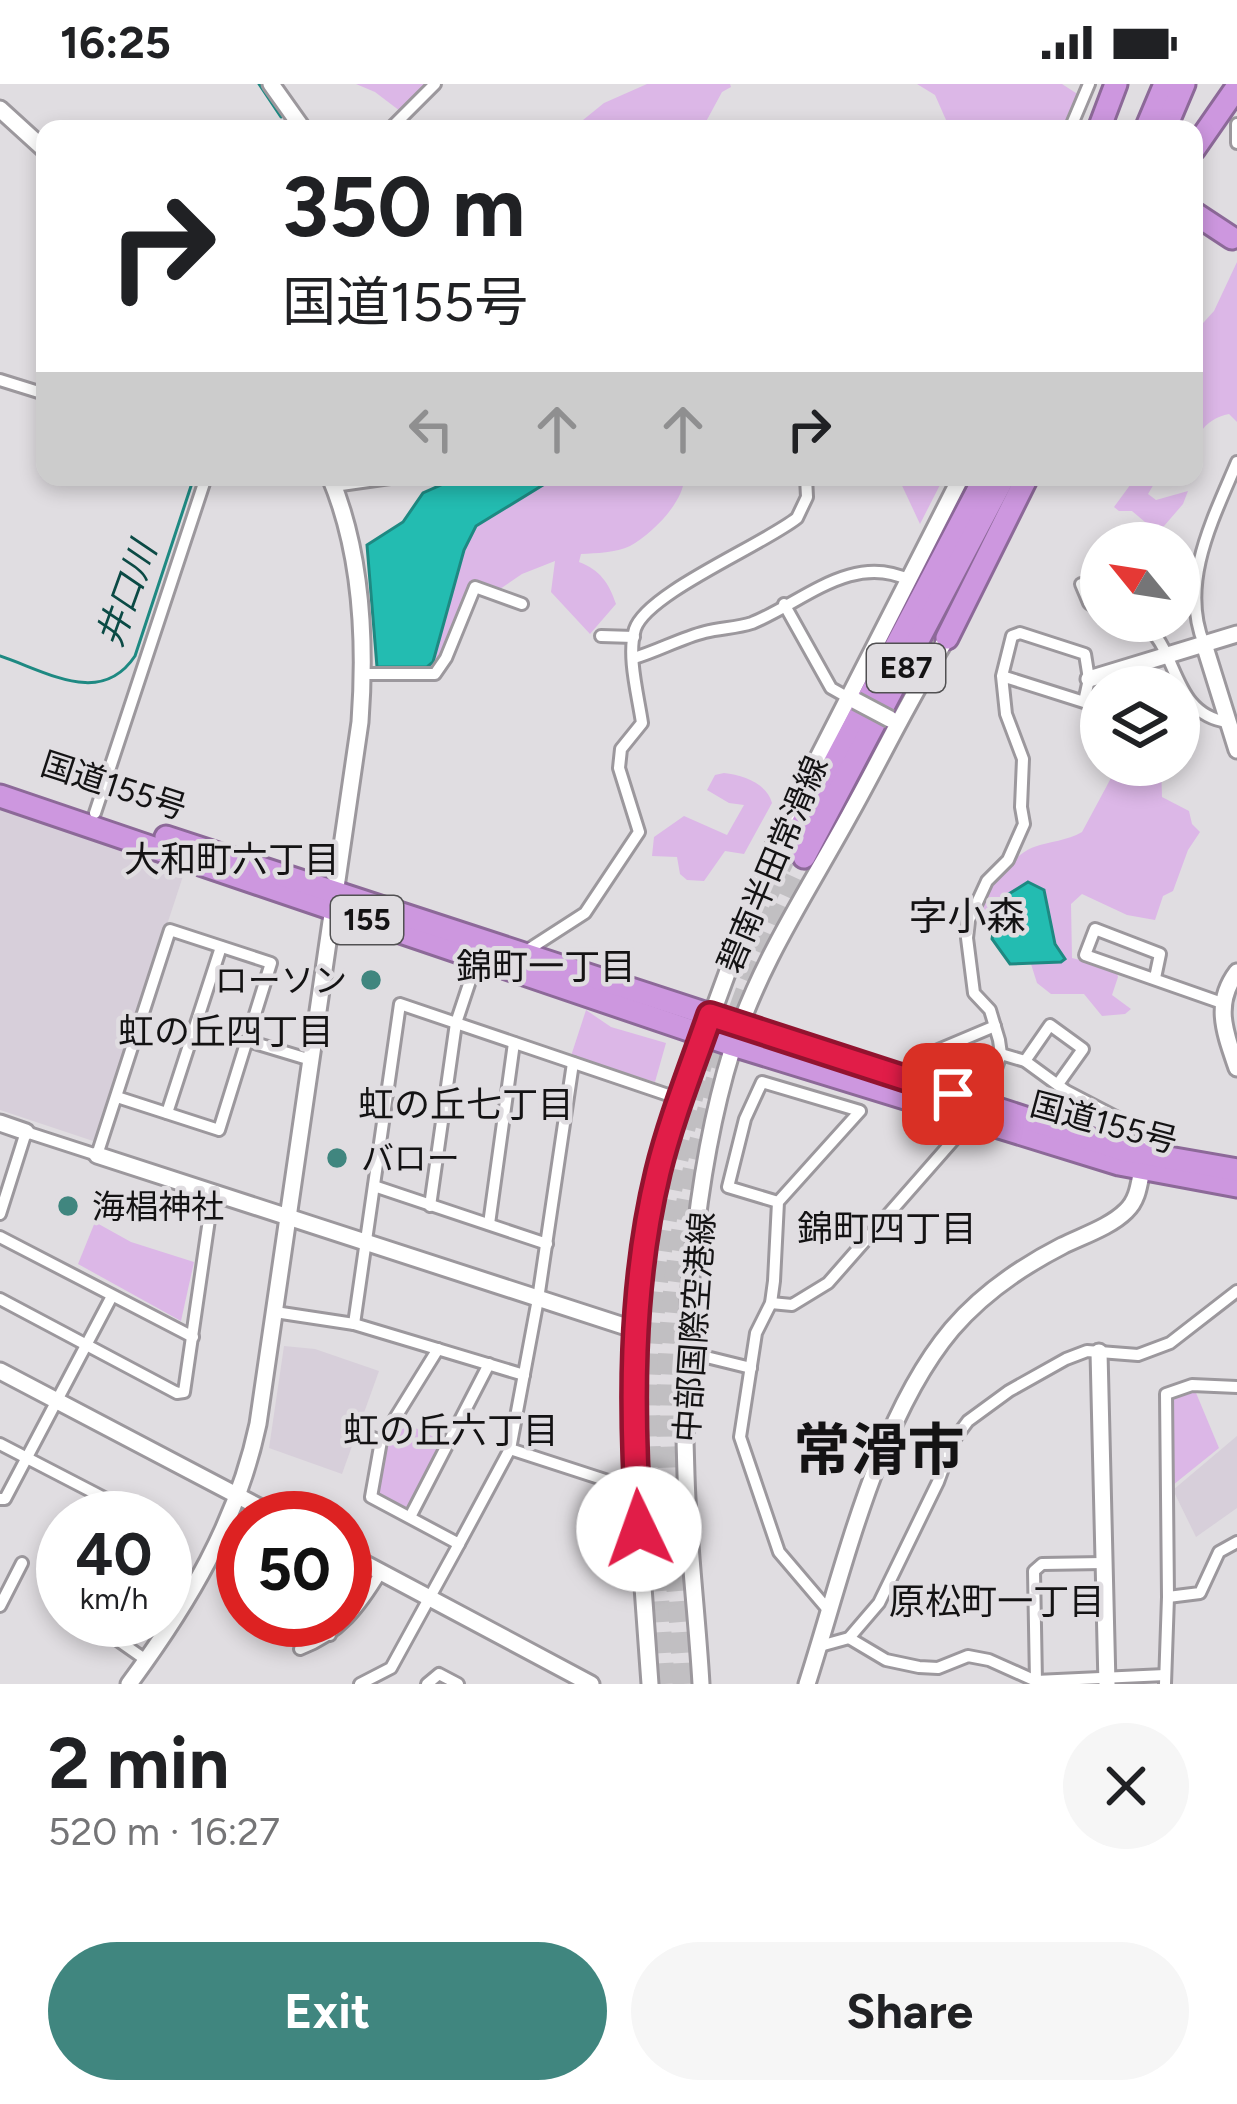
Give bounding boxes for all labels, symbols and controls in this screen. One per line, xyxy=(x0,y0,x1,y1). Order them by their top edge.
text: 16:25 xyxy=(60,15,171,69)
text: 350 m xyxy=(282,156,525,257)
icon: right xyxy=(84,168,240,324)
text: 国道155号 xyxy=(282,270,528,335)
icon: left xyxy=(398,396,464,462)
icon: ahead xyxy=(524,396,590,462)
icon: ahead xyxy=(650,396,716,462)
icon: right xyxy=(776,396,842,462)
north arrow xyxy=(1080,522,1200,642)
map controls xyxy=(1080,522,1200,786)
water label: 井口川 xyxy=(88,532,167,652)
road number: E87 xyxy=(867,644,945,692)
button: layers xyxy=(1080,666,1200,786)
street label: 国道155号 xyxy=(36,744,191,827)
street label: 碧南半田常滑線 xyxy=(709,750,836,978)
district label: 大和町六丁目 xyxy=(124,838,340,881)
district label: 字小森 xyxy=(908,893,1026,940)
road number: 155 xyxy=(331,896,403,944)
district label: 錦町一丁目 xyxy=(456,945,636,988)
place label: ローソン xyxy=(215,961,347,1000)
marker: ローソン xyxy=(358,967,384,993)
district label: 虹の丘四丁目 xyxy=(118,1010,334,1053)
pin xyxy=(902,1043,1004,1145)
icon: arrive xyxy=(920,1061,986,1127)
district label: 虹の丘七丁目 xyxy=(358,1083,574,1126)
street label: 国道155号 xyxy=(1026,1084,1182,1161)
place label: バロー xyxy=(361,1139,460,1178)
marker: バロー xyxy=(324,1145,350,1171)
place label: 海椙神社 xyxy=(92,1187,224,1226)
marker: 海椙神社 xyxy=(55,1193,81,1219)
district label: 錦町四丁目 xyxy=(797,1207,977,1250)
street label: 中部国際空港線 xyxy=(667,1210,722,1444)
district label: 虹の丘六丁目 xyxy=(343,1409,559,1452)
district label: 常滑市 xyxy=(794,1416,965,1484)
position arrow xyxy=(576,1466,702,1592)
speed limit sign: 50 xyxy=(216,1491,372,1647)
text: 40 xyxy=(76,1518,152,1590)
text: km/h xyxy=(80,1580,148,1617)
district label: 原松町一丁目 xyxy=(889,1580,1105,1623)
text: 2 min xyxy=(48,1720,229,1806)
button: close xyxy=(1063,1723,1189,1849)
text: 520 m · 16:27 xyxy=(48,1808,280,1855)
button: Exit xyxy=(48,1942,607,2080)
button: Share xyxy=(631,1942,1189,2080)

